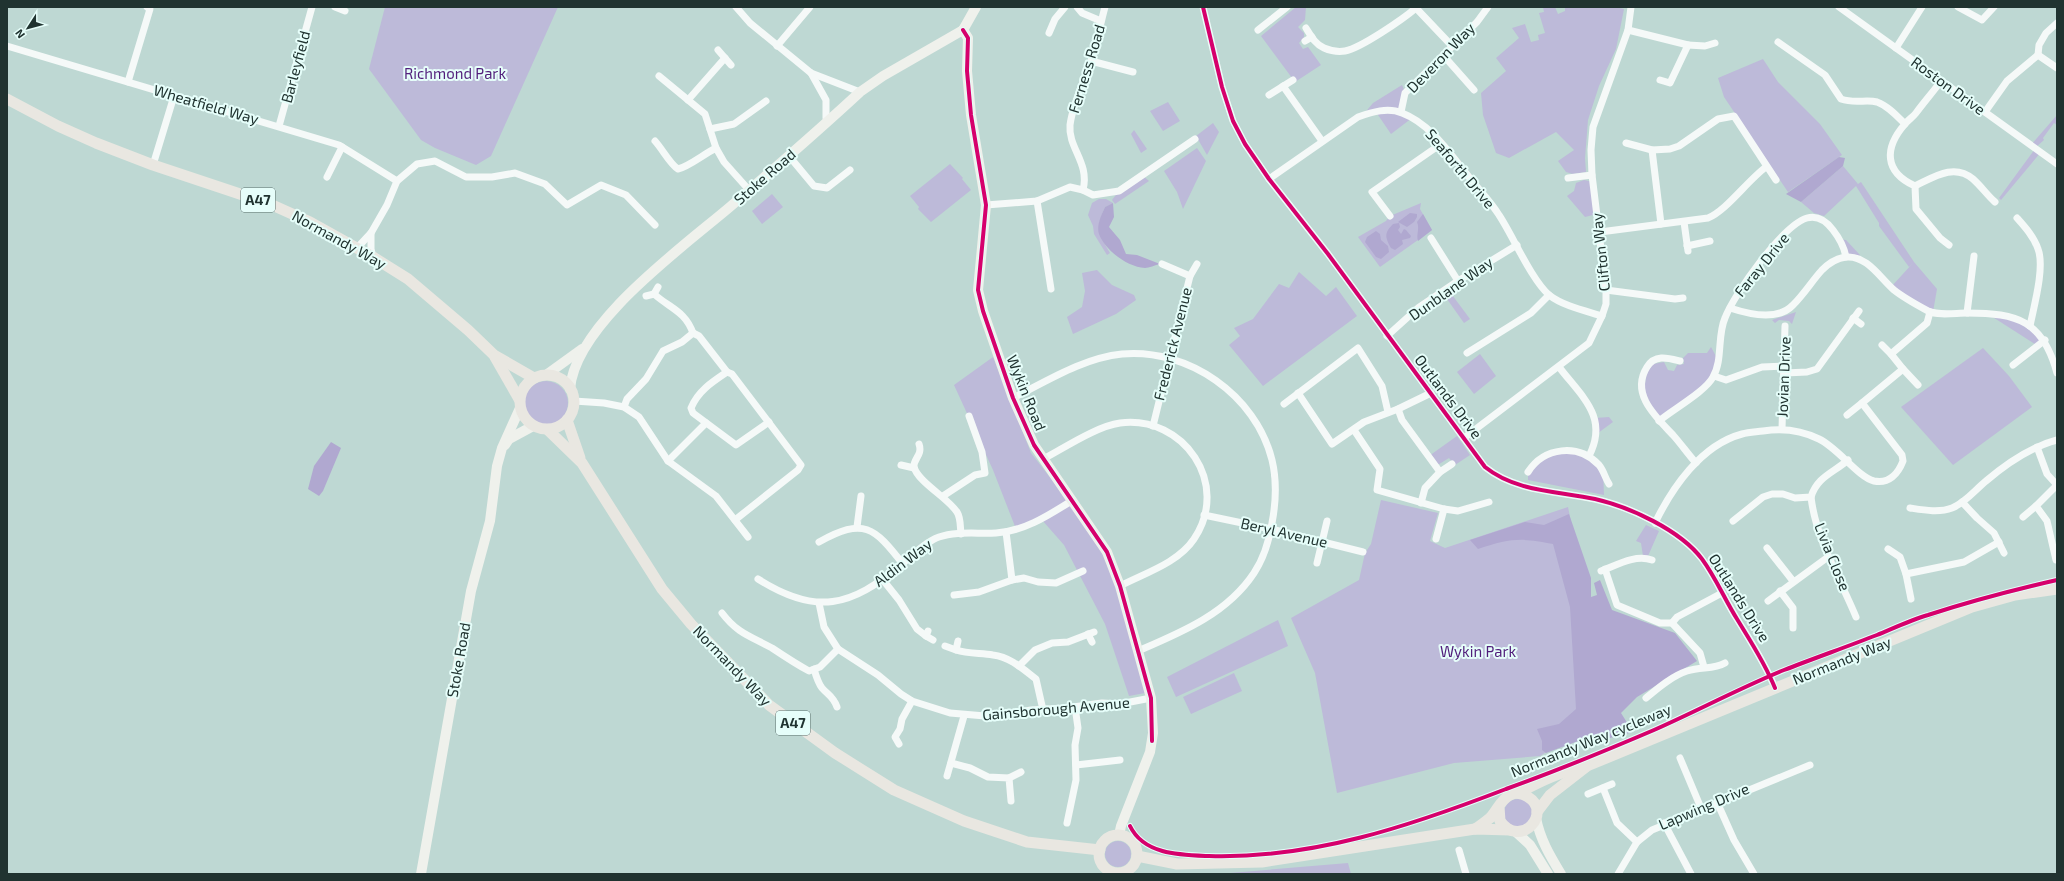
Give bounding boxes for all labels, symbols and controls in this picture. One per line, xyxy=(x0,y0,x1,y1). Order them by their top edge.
north arrow xyxy=(8,8,48,48)
street label: Deveron Way xyxy=(1402,19,1478,96)
street label: Ferness Road xyxy=(1064,22,1108,115)
text: N xyxy=(12,27,27,41)
street label: Barleyfield xyxy=(277,29,313,105)
street label: Roston Drive xyxy=(1908,52,1989,118)
park label: Richmond Park xyxy=(404,64,506,82)
street label: Wheatfield Way xyxy=(152,80,261,128)
street label: Seaforth Drive xyxy=(1422,125,1499,212)
street label: Stoke Road xyxy=(730,145,799,208)
road number: A47 xyxy=(241,188,275,212)
street label: Normandy Way xyxy=(289,206,390,272)
street label: Clifton Way xyxy=(1587,212,1613,292)
street label: Faray Drive xyxy=(1730,229,1792,300)
street label: Dunblane Way xyxy=(1405,252,1496,324)
street label: Frederick Avenue xyxy=(1149,285,1195,402)
street label: Jovian Drive xyxy=(1773,336,1793,418)
street label: Outlands Drive xyxy=(1411,351,1486,442)
street label: Wykin Road xyxy=(1004,352,1050,433)
street label: Beryl Avenue xyxy=(1239,513,1329,551)
street label: Livia Close xyxy=(1811,520,1855,593)
street label: Aldin Way xyxy=(870,534,935,590)
street label: Outlands Drive xyxy=(1705,550,1774,645)
street label: Stoke Road xyxy=(443,621,473,699)
street label: Normandy Way xyxy=(690,621,776,709)
street label: Normandy Way xyxy=(1790,632,1894,688)
park label: Wykin Park xyxy=(1440,642,1516,660)
street label: Gainsborough Avenue xyxy=(981,693,1130,723)
street label: Normandy Way cycleway xyxy=(1508,700,1673,781)
road number: A47 xyxy=(776,711,810,735)
street label: Lapwing Drive xyxy=(1656,779,1752,833)

